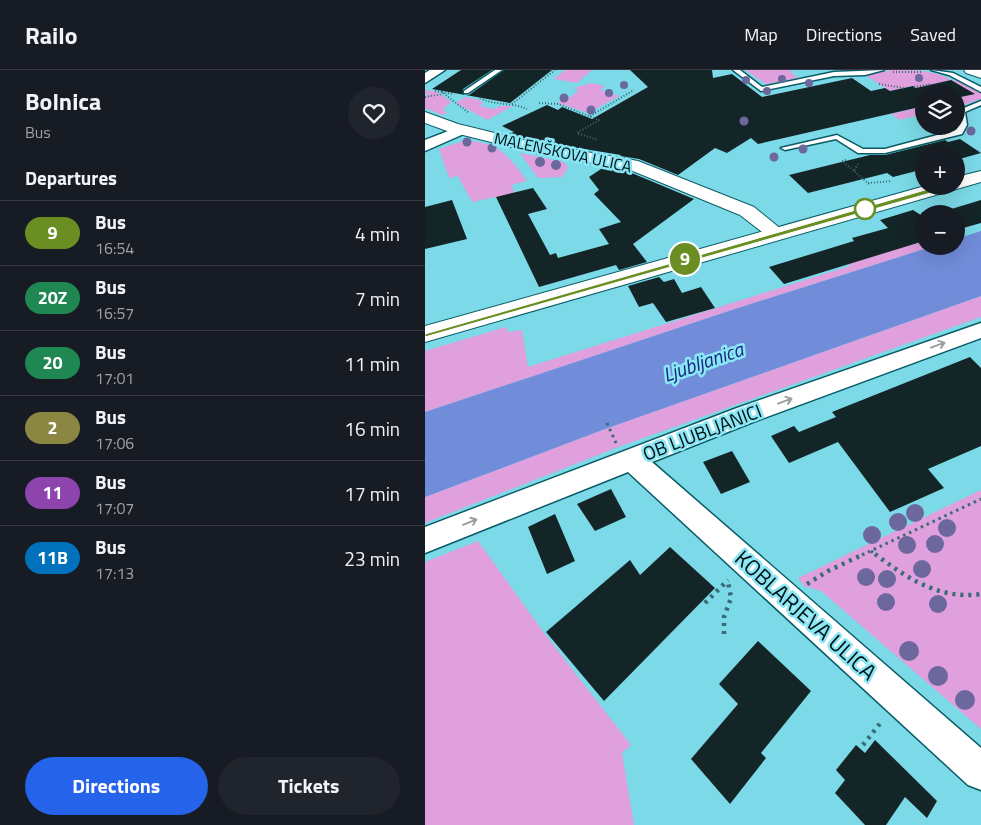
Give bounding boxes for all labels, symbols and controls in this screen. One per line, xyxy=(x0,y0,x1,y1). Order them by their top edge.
text: Railo xyxy=(25,17,77,53)
text: Map xyxy=(744,21,778,48)
text: Directions xyxy=(806,21,882,48)
text: Saved xyxy=(910,21,956,48)
text: Bolnica xyxy=(25,83,101,119)
map controls xyxy=(915,85,965,255)
button: layers xyxy=(915,85,965,135)
button: heart xyxy=(348,87,400,139)
text: Bus xyxy=(25,120,51,144)
street label: MALENŠKOVA ULICA xyxy=(492,126,635,178)
button: + xyxy=(915,145,965,195)
text: Departures xyxy=(25,163,117,192)
unlabelled marker xyxy=(854,198,876,220)
button: − xyxy=(915,205,965,255)
text: Bus xyxy=(95,207,126,236)
text: 9 xyxy=(47,219,58,246)
text: 4 min xyxy=(355,219,400,248)
text: 16:54 xyxy=(95,236,134,260)
line badge: 9 xyxy=(669,243,701,275)
text: 9 xyxy=(680,245,690,272)
text: Bus xyxy=(95,272,126,301)
text: 20Z xyxy=(38,284,67,311)
text: 7 min xyxy=(355,284,400,313)
text: 16:57 xyxy=(95,301,134,325)
water label: Ljubljanica xyxy=(658,333,748,390)
text: Bus xyxy=(95,337,126,366)
one-way arrow xyxy=(930,340,946,350)
text: 20 xyxy=(42,349,63,376)
text: 11 min xyxy=(344,349,400,378)
text: 17:01 xyxy=(95,366,134,390)
street label: OB LJUBLJANICI xyxy=(638,396,766,468)
one-way arrow xyxy=(777,396,792,405)
text: Bus xyxy=(95,402,126,431)
text: 2 xyxy=(47,414,58,441)
text: 16 min xyxy=(344,414,400,443)
text: 17:06 xyxy=(95,431,134,455)
text: Bus xyxy=(95,467,126,496)
text: 11 xyxy=(42,479,63,506)
text: 17 min xyxy=(344,479,400,508)
text: 17:07 xyxy=(95,496,134,520)
one-way arrow xyxy=(462,517,477,526)
text: Bus xyxy=(95,532,126,561)
street label: KOBLARJEVA ULICA xyxy=(727,542,885,688)
text: 11B xyxy=(37,544,68,571)
text: 23 min xyxy=(344,544,400,573)
text: 17:13 xyxy=(95,561,134,585)
button: Directions xyxy=(25,757,208,815)
button: Tickets xyxy=(218,757,400,815)

